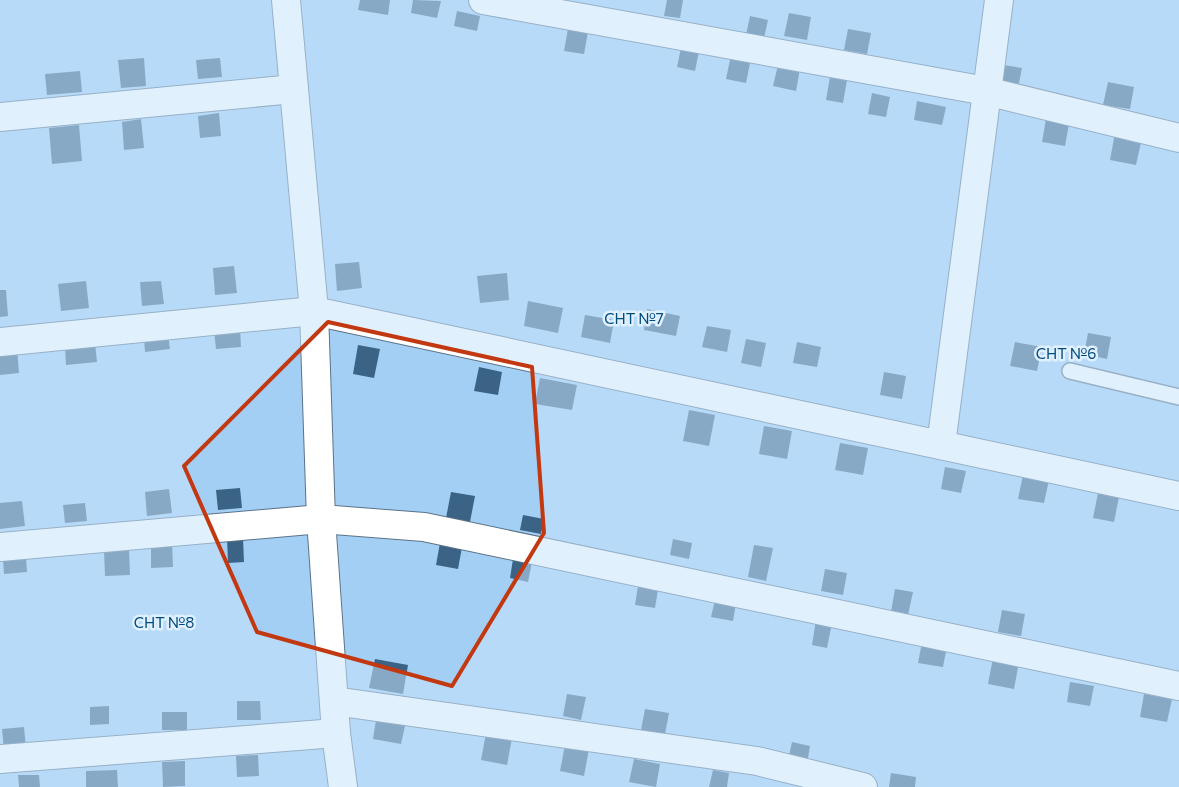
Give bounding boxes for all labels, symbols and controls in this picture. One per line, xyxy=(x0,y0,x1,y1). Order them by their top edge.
park label: СНТ №7 xyxy=(604,309,664,327)
park label: СНТ №6 xyxy=(1036,344,1096,362)
park label: СНТ №8 xyxy=(134,613,194,631)

